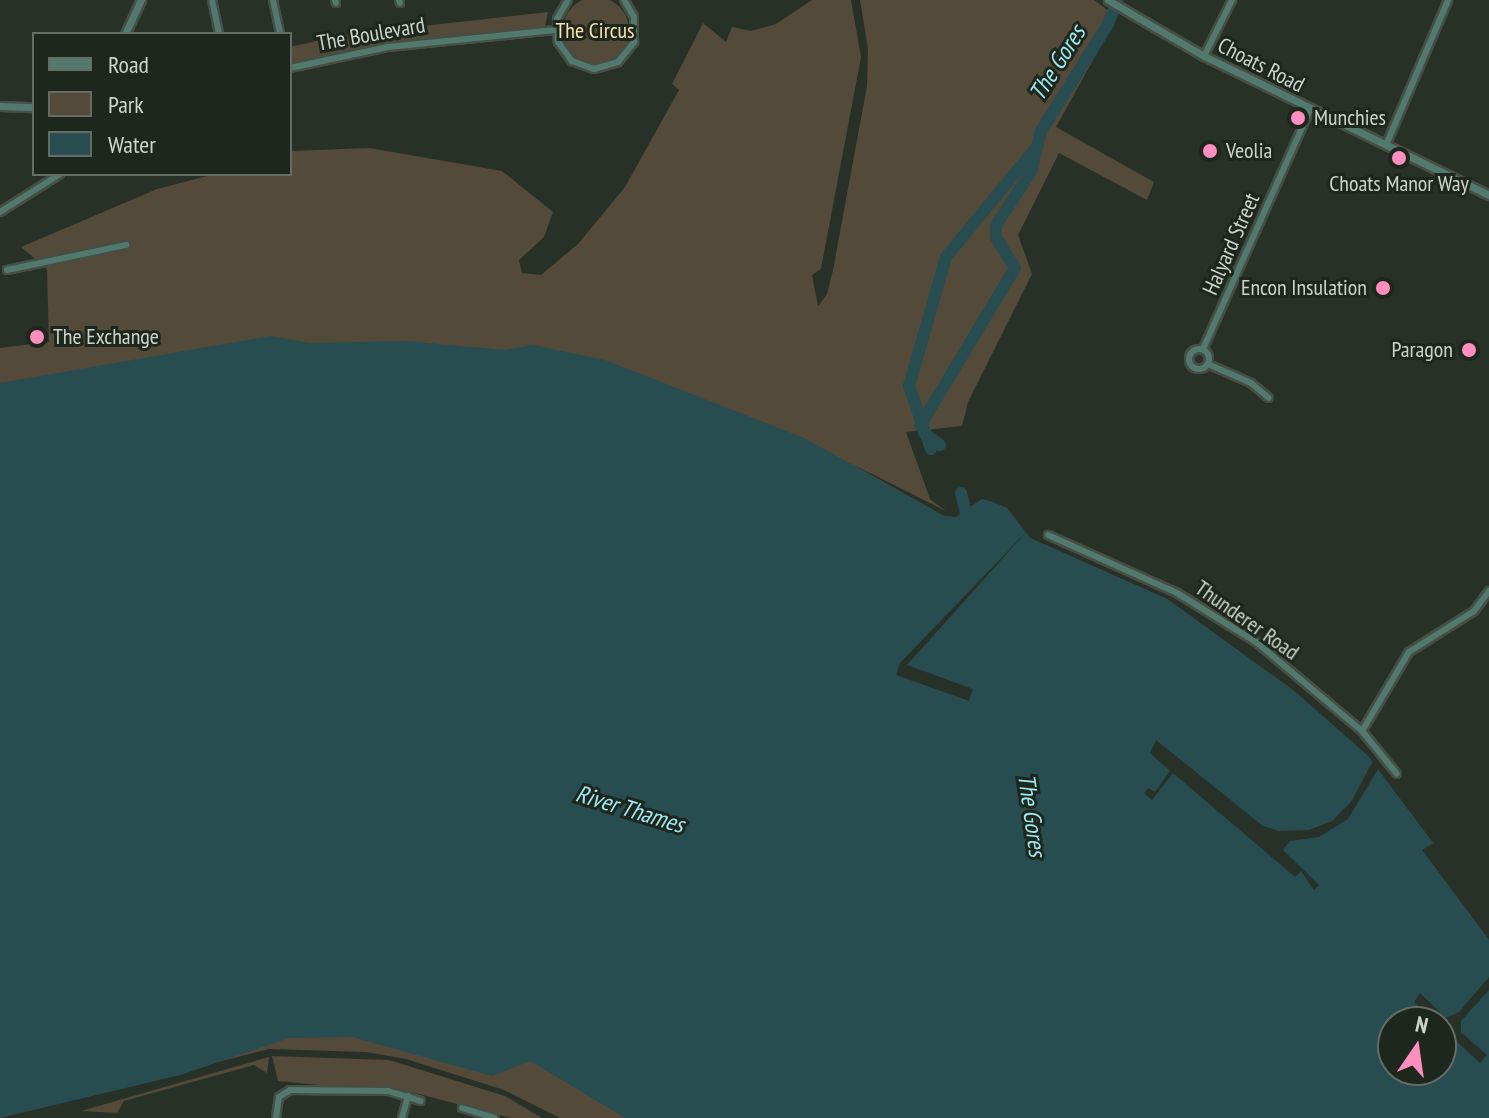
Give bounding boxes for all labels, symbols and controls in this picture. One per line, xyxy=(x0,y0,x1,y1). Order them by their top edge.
street label: The Boulevard xyxy=(315,12,427,56)
park label: The Circus xyxy=(556,18,634,44)
water label: The Gores xyxy=(1023,20,1091,106)
legend xyxy=(32,32,292,176)
street label: Choats Road xyxy=(1213,32,1309,98)
text: Road xyxy=(108,49,149,80)
text: Park xyxy=(108,89,144,120)
place label: Munchies xyxy=(1314,105,1386,131)
marker: Munchies xyxy=(1289,109,1307,127)
text: Water xyxy=(108,129,156,160)
place label: Veolia xyxy=(1226,138,1272,164)
marker: Veolia xyxy=(1201,142,1219,160)
marker: Choats Manor Way xyxy=(1390,149,1408,167)
place label: Choats Manor Way xyxy=(1329,171,1469,197)
street label: Halyard Street xyxy=(1197,189,1265,299)
place label: Encon Insulation xyxy=(1241,275,1367,301)
marker: Encon Insulation xyxy=(1374,279,1392,297)
place label: The Exchange xyxy=(53,324,159,350)
marker: The Exchange xyxy=(28,328,46,346)
place label: Paragon xyxy=(1391,337,1453,363)
marker: Paragon xyxy=(1460,341,1478,359)
street label: Thunderer Road xyxy=(1190,575,1304,665)
water label: The Gores xyxy=(1012,772,1052,858)
water label: River Thames xyxy=(572,779,688,839)
north arrow xyxy=(1377,1006,1457,1086)
text: N xyxy=(1413,1010,1431,1040)

